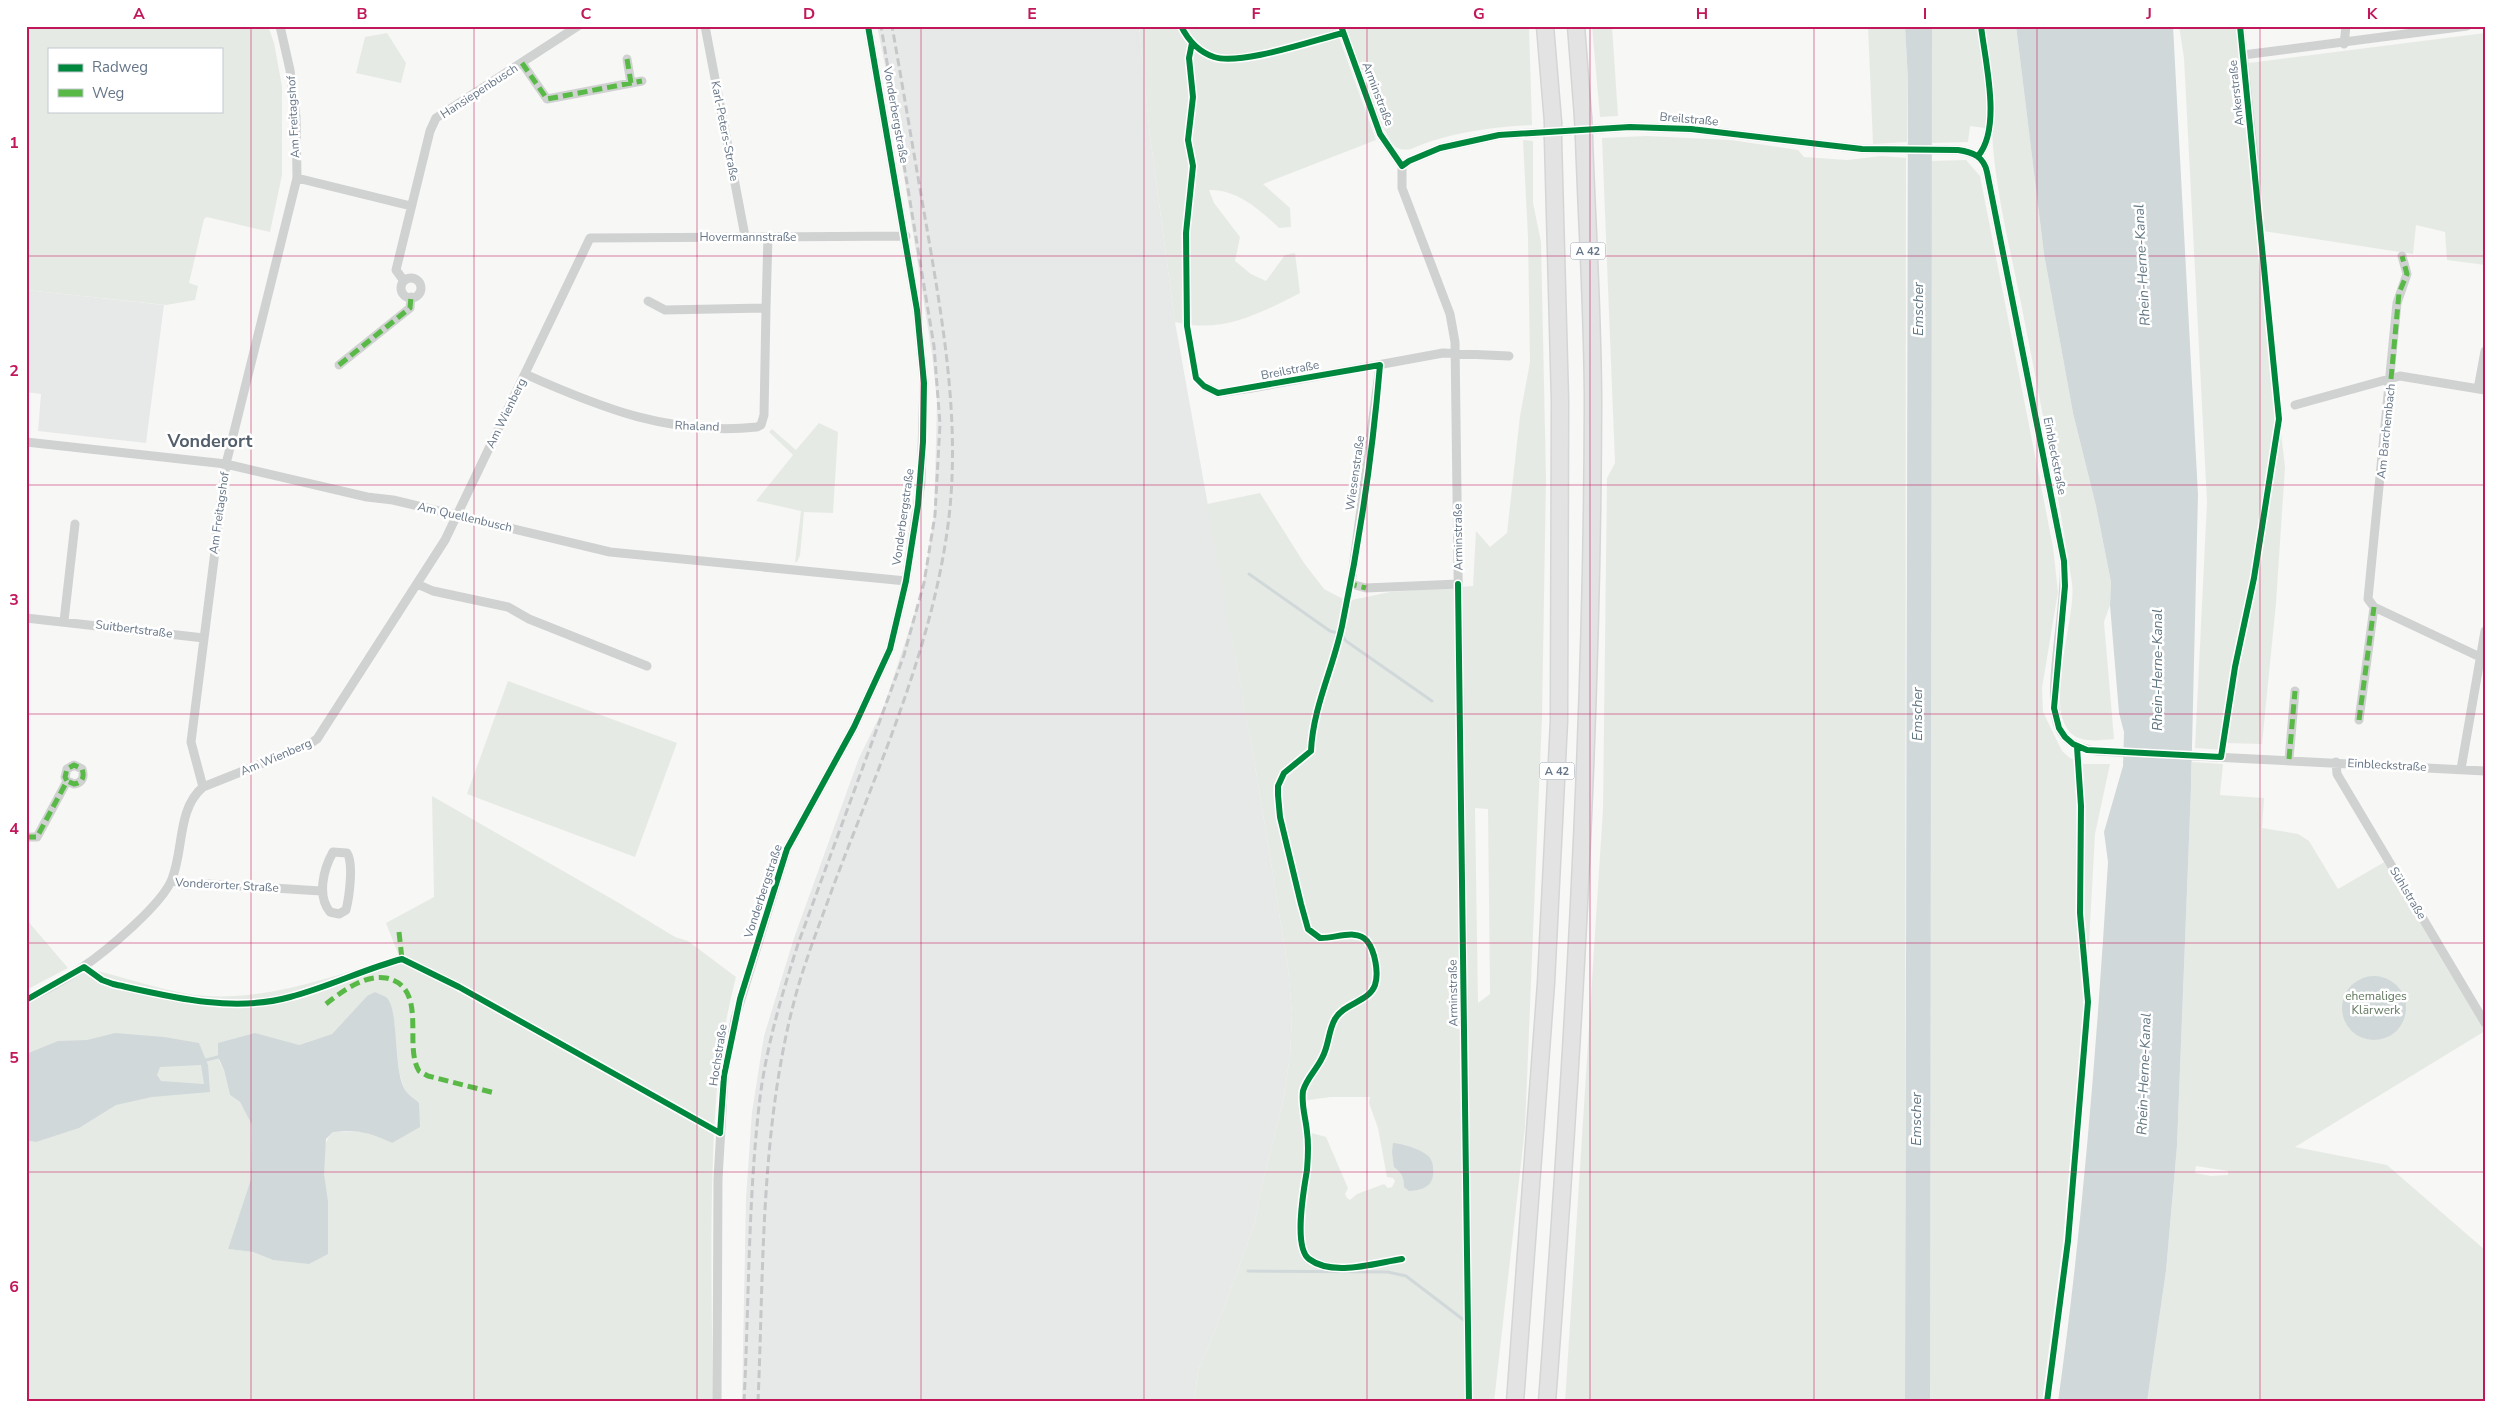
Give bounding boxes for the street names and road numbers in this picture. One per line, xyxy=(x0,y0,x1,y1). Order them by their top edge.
street label: Ankerstraße xyxy=(2225,59,2247,127)
street label: Hansiepenbusch xyxy=(437,60,521,122)
street label: Arminstraße xyxy=(1358,60,1398,128)
street label: Vonderbergstraße xyxy=(879,65,912,164)
street label: Am Freitagshof xyxy=(283,74,303,159)
street label: Karl-Peters-Straße xyxy=(707,80,743,182)
street label: Breilstraße xyxy=(1659,108,1719,130)
street label: Hovermannstraße xyxy=(699,229,797,245)
road number: A 42 xyxy=(1570,242,1606,260)
street label: Breilstraße xyxy=(1259,356,1321,384)
street label: Am Wienberg xyxy=(482,375,530,451)
street label: Am Barchembach xyxy=(2373,383,2399,479)
street label: Einbleckstraße xyxy=(2040,416,2070,496)
street label: Rhaland xyxy=(674,417,720,435)
street label: Wiesenstraße xyxy=(1342,434,1368,512)
street label: Vonderbergstraße xyxy=(888,468,918,567)
street label: Am Freitagshof xyxy=(205,470,233,555)
street label: Am Quellenbusch xyxy=(416,498,514,536)
street label: Arminstraße xyxy=(1449,503,1467,571)
street label: Suitbertstraße xyxy=(95,616,173,642)
street label: Am Wienberg xyxy=(238,735,314,779)
street label: Einbleckstraße xyxy=(2347,755,2427,775)
road number: A 42 xyxy=(1540,762,1574,779)
street label: Vonderbergstraße xyxy=(740,842,786,941)
street label: Sühlstraße xyxy=(2386,864,2430,922)
street label: Vonderorter Straße xyxy=(174,874,279,896)
street label: Arminstraße xyxy=(1444,959,1462,1027)
street label: Hochstraße xyxy=(705,1023,731,1087)

